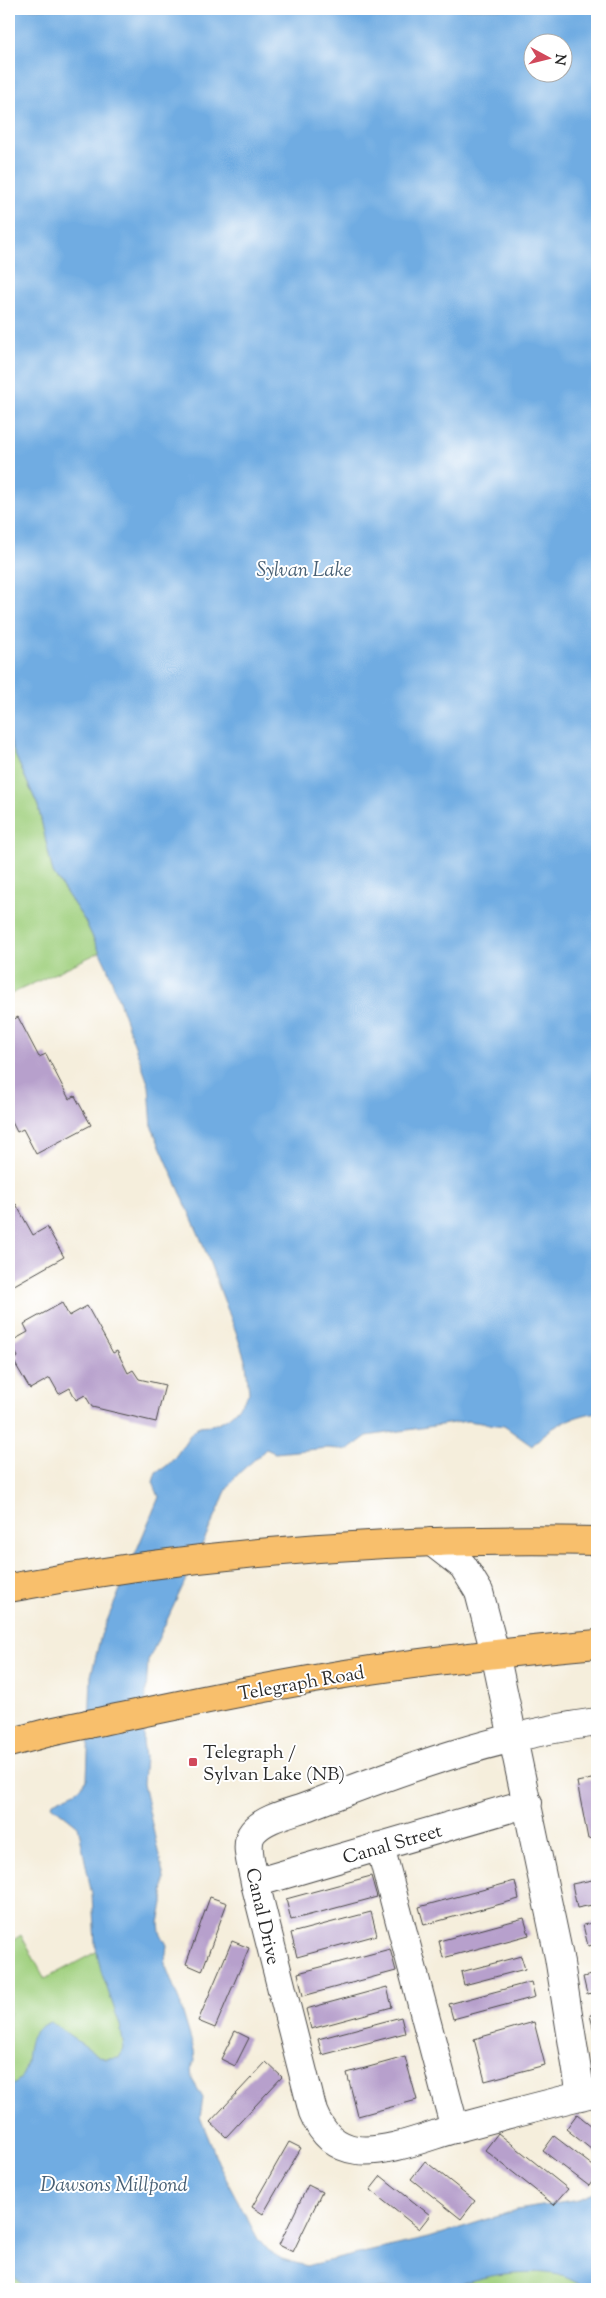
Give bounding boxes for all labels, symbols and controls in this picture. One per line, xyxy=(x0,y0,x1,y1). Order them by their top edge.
north arrow xyxy=(524,32,574,82)
text: N xyxy=(548,53,570,66)
water label: Sylvan Lake xyxy=(256,557,352,586)
street label: Telegraph Road xyxy=(236,1660,367,1709)
place label: Telegraph / Sylvan Lake (NB) xyxy=(203,1740,345,1789)
marker: Telegraph / Sylvan Lake (NB) xyxy=(187,1756,199,1768)
street label: Canal Street xyxy=(340,1818,446,1872)
street label: Canal Drive xyxy=(237,1865,286,1968)
water label: Dawsons Millpond xyxy=(40,2172,188,2201)

